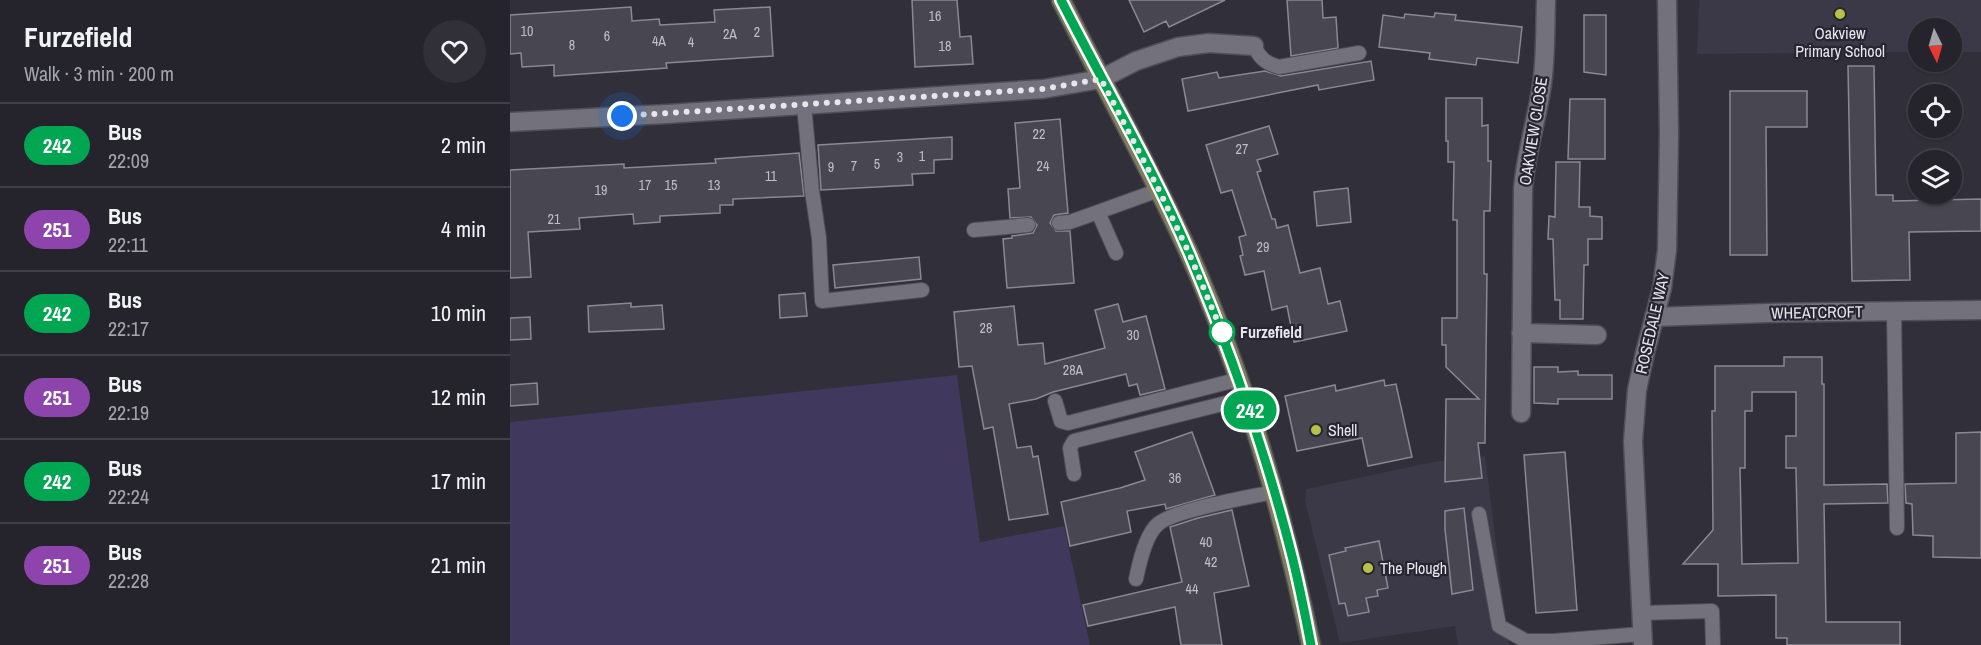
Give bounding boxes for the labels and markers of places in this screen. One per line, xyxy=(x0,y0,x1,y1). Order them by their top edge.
marker: Oakview Primary School xyxy=(1833,7,1847,21)
place label: Oakview Primary School xyxy=(1795,22,1885,62)
marker: Furzefield xyxy=(1209,319,1235,345)
place label: Furzefield xyxy=(1240,321,1302,343)
place label: Shell xyxy=(1328,419,1357,441)
marker: Shell xyxy=(1309,423,1323,437)
place label: The Plough xyxy=(1380,557,1447,579)
marker: The Plough xyxy=(1361,561,1375,575)

